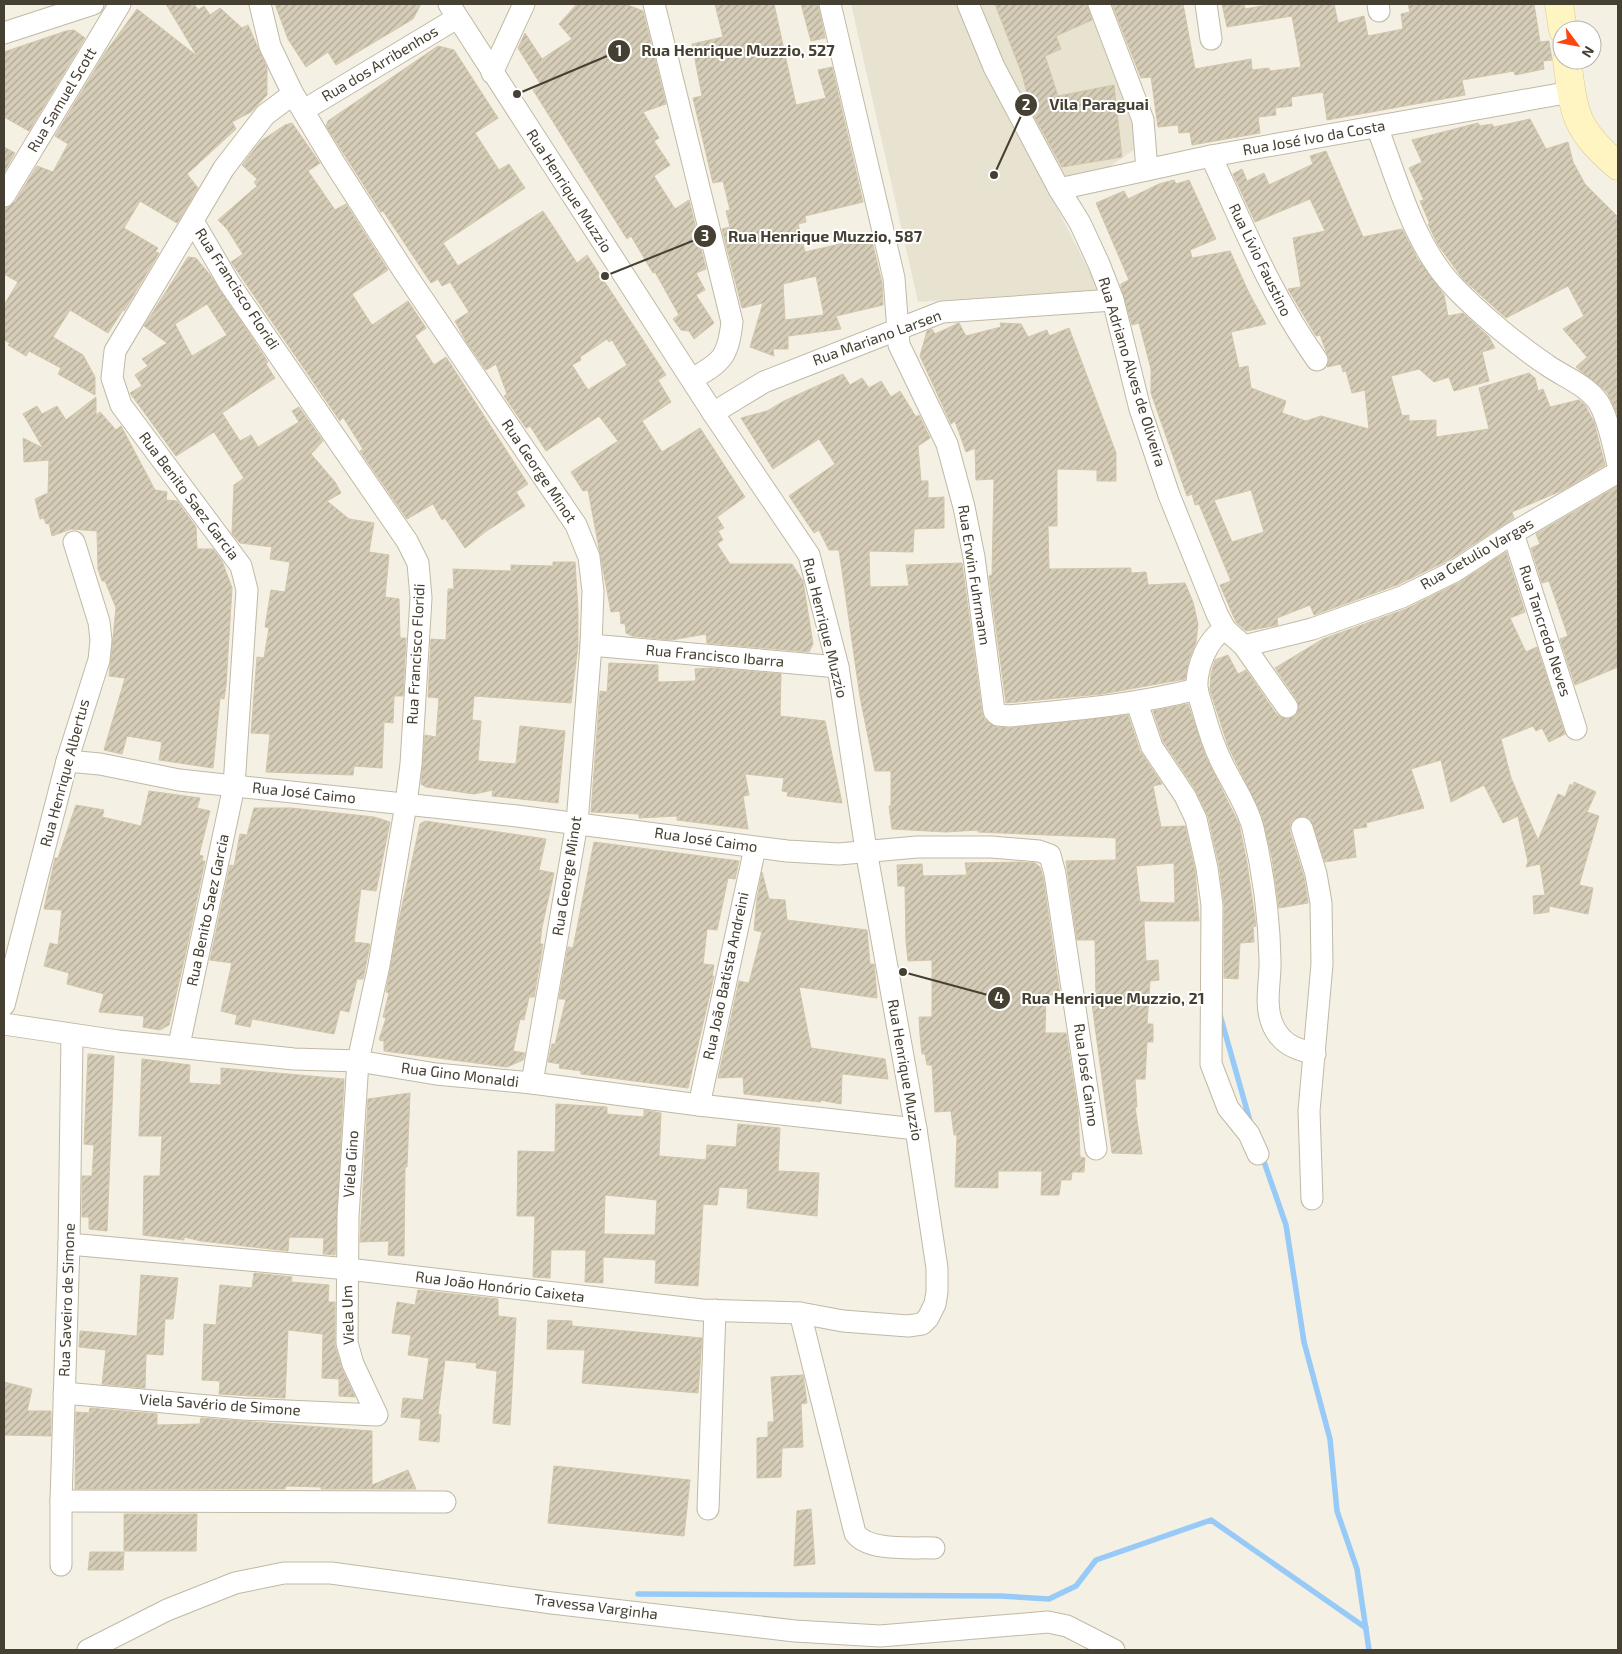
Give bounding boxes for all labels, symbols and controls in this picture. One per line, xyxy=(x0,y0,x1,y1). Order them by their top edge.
north arrow xyxy=(1552,20,1602,70)
street label: Rua dos Arribenhos xyxy=(318,21,441,105)
callout: Rua Henrique Muzzio, 527 xyxy=(606,35,845,66)
text: Rua Henrique Muzzio, 527 xyxy=(641,40,835,59)
text: 1 xyxy=(616,41,622,59)
text: N xyxy=(1579,43,1598,61)
street label: Rua Samuel Scott xyxy=(23,44,100,155)
callout: Vila Paraguai xyxy=(1014,89,1158,120)
text: Vila Paraguai xyxy=(1049,94,1149,113)
text: 2 xyxy=(1022,95,1031,113)
street label: Rua José Ivo da Costa xyxy=(1241,116,1386,158)
street label: Rua Henrique Muzzio xyxy=(523,125,617,256)
street label: Rua Lívio Faustino xyxy=(1226,200,1296,319)
callout: Rua Henrique Muzzio, 587 xyxy=(693,221,932,252)
street label: Rua Francisco Floridi xyxy=(192,224,284,353)
text: 3 xyxy=(701,226,709,244)
text: Rua Henrique Muzzio, 587 xyxy=(728,226,923,245)
street label: Rua Adriano Alves de Oliveira xyxy=(1095,275,1170,469)
street label: Rua Mariano Larsen xyxy=(810,305,943,369)
street label: Rua George Minot xyxy=(499,415,581,526)
street label: Rua Benito Saez Garcia xyxy=(136,428,244,563)
street label: Rua Erwin Fuhrmann xyxy=(955,503,995,646)
street label: Rua Getulio Vargas xyxy=(1417,513,1536,593)
street label: Rua Henrique Muzzio xyxy=(800,556,852,700)
street label: Rua Tancredo Neves xyxy=(1516,563,1576,699)
street label: Rua Francisco Floridi xyxy=(402,583,428,725)
street label: Rua Francisco Ibarra xyxy=(645,640,785,670)
street label: Rua Henrique Albertus xyxy=(36,697,92,849)
street label: Rua José Caimo xyxy=(251,778,357,806)
street label: Rua George Minot xyxy=(548,814,584,937)
street label: Rua José Caimo xyxy=(653,823,759,855)
street label: Rua Benito Saez Garcia xyxy=(182,832,232,988)
street label: Rua João Batista Andreini xyxy=(698,890,752,1061)
callout: Rua Henrique Muzzio, 21 xyxy=(986,983,1215,1014)
text: 4 xyxy=(994,988,1004,1006)
text: Rua Henrique Muzzio, 21 xyxy=(1021,988,1205,1007)
street label: Rua Henrique Muzzio xyxy=(885,998,927,1142)
street label: Rua José Caimo xyxy=(1071,1022,1103,1128)
street label: Rua Gino Monaldi xyxy=(400,1058,520,1090)
street label: Viela Gino xyxy=(339,1130,361,1198)
street label: Rua Saveiro de Simone xyxy=(54,1223,78,1377)
street label: Rua João Honório Caixeta xyxy=(414,1267,586,1305)
street label: Viela Um xyxy=(337,1285,357,1345)
street label: Viela Savério de Simone xyxy=(139,1389,301,1419)
street label: Travessa Varginha xyxy=(533,1589,659,1623)

